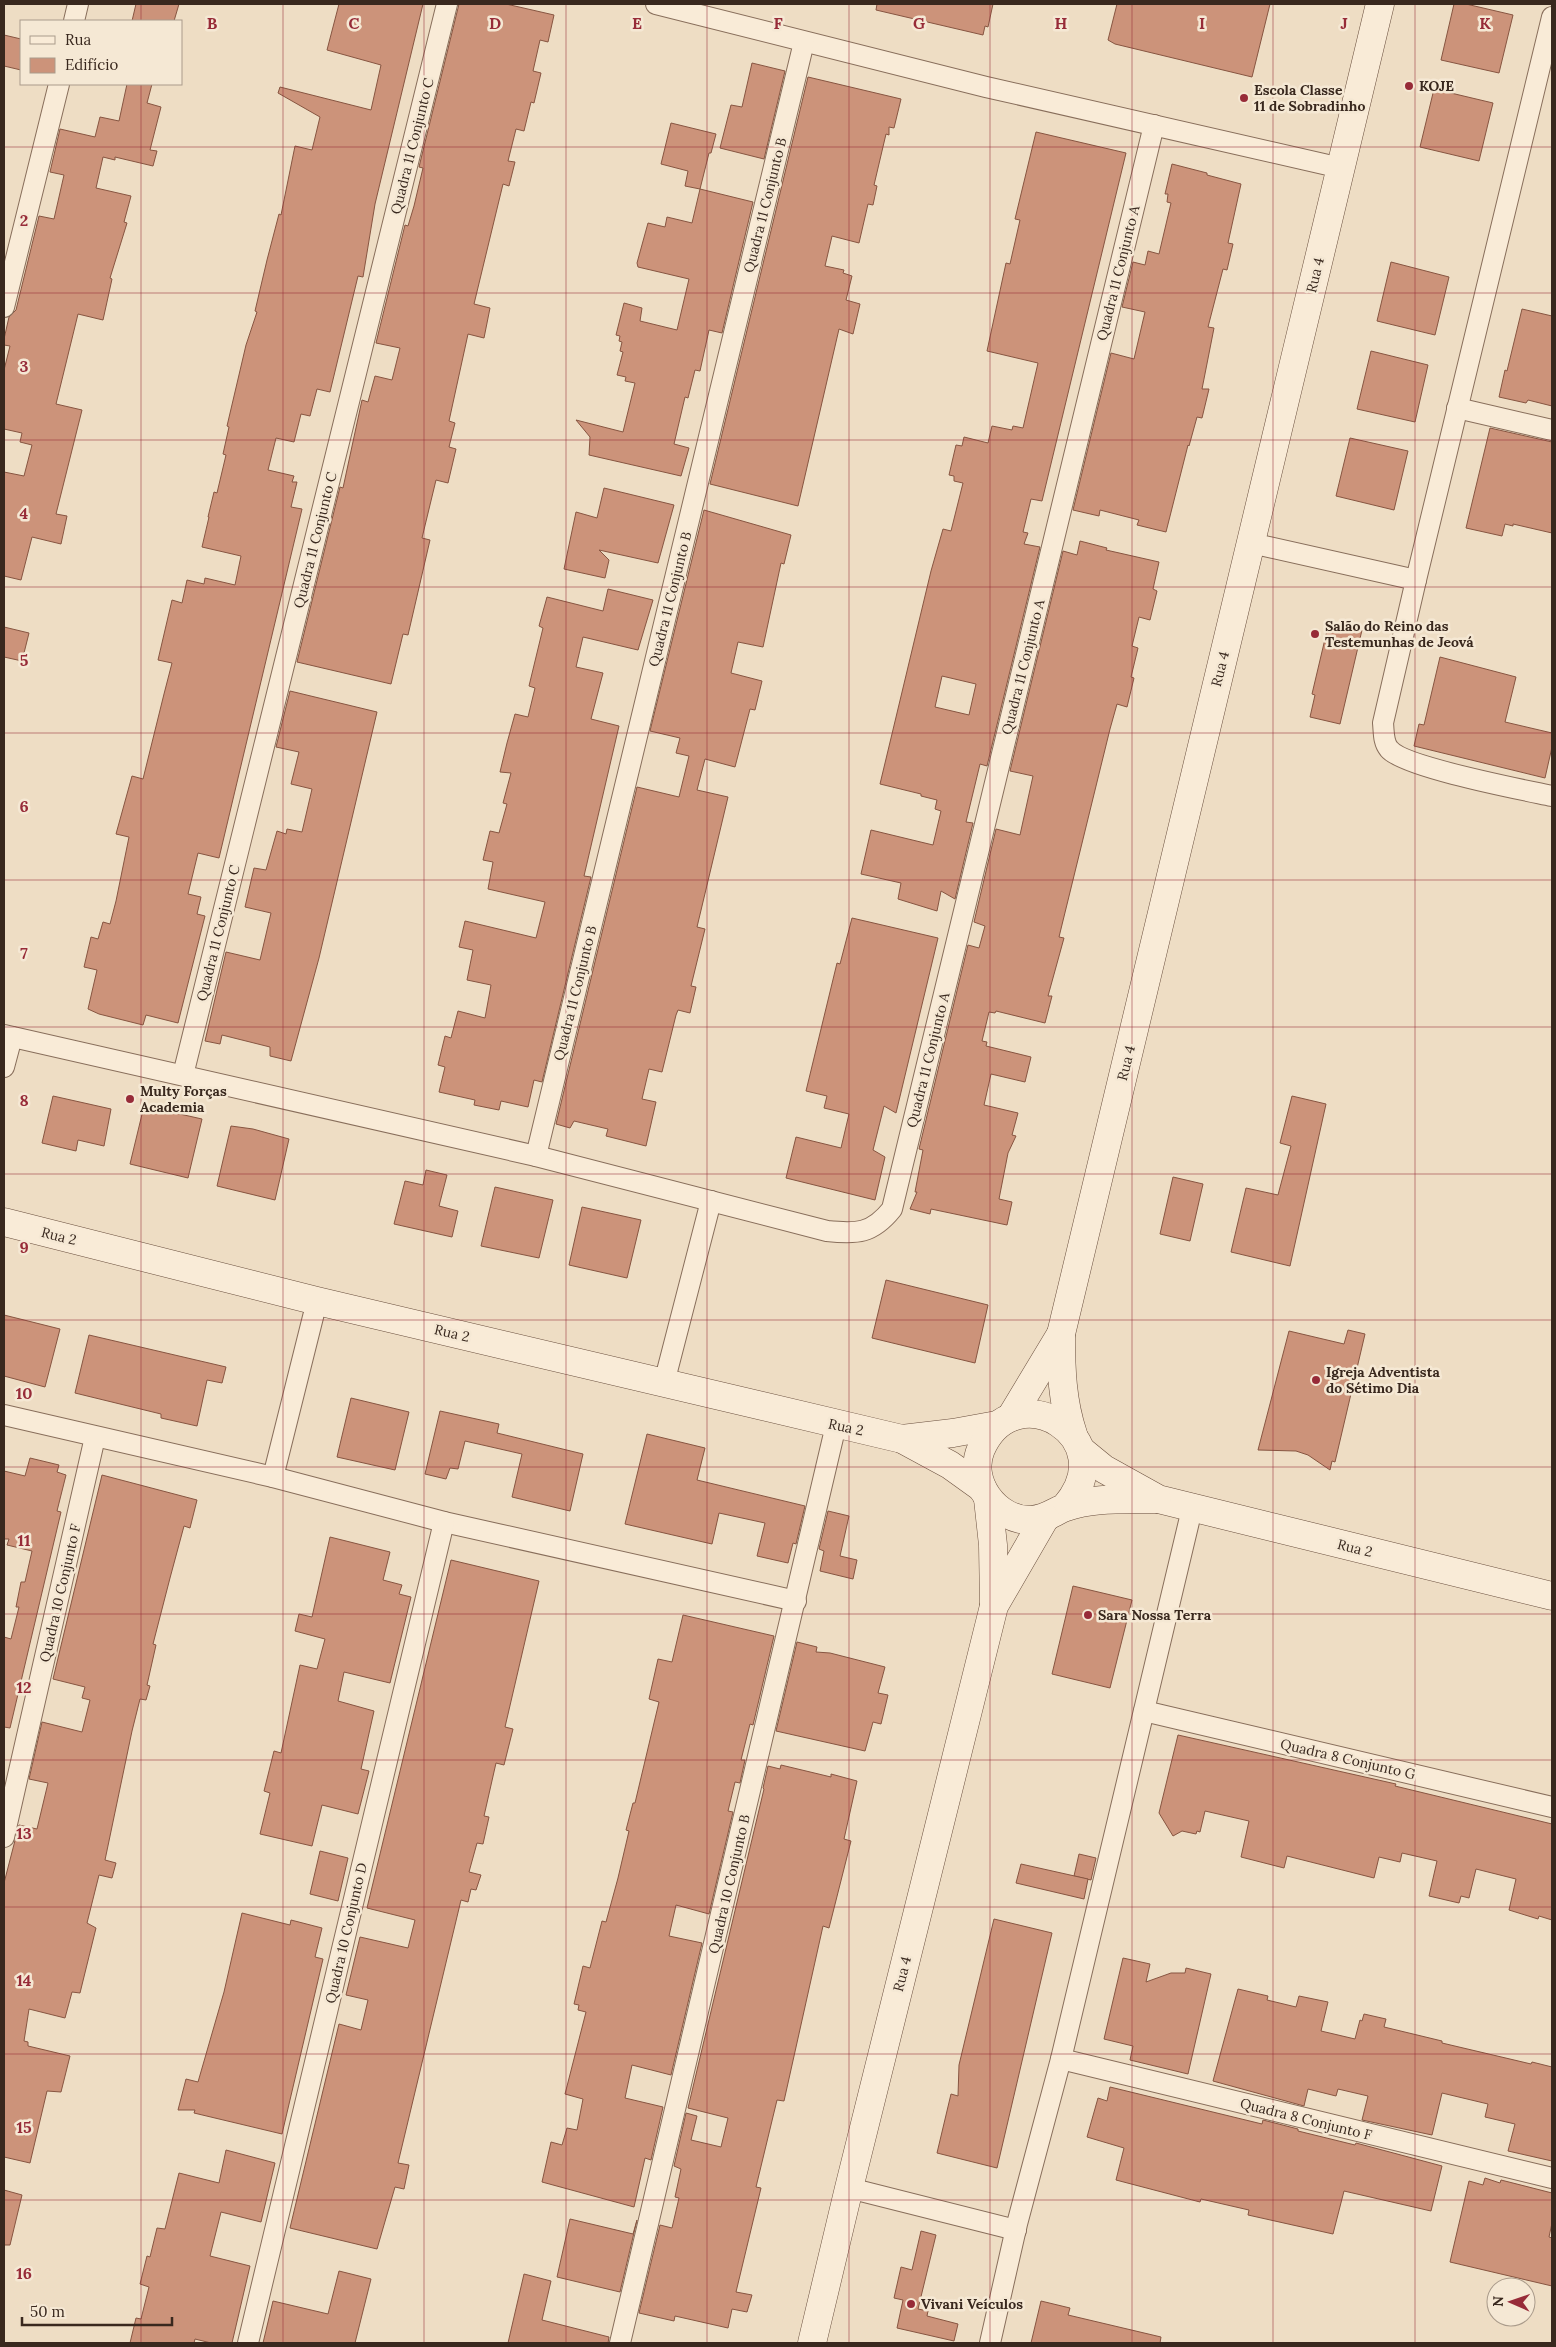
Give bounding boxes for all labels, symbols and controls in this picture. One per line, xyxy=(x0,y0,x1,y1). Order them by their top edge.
text: B xyxy=(207,13,218,33)
text: C xyxy=(348,13,360,33)
text: D xyxy=(489,13,501,33)
text: E xyxy=(632,13,642,33)
text: F xyxy=(773,13,783,33)
text: G xyxy=(913,13,925,33)
text: H xyxy=(1055,13,1068,33)
text: I xyxy=(1199,13,1205,33)
text: J xyxy=(1340,13,1348,33)
text: K xyxy=(1479,13,1491,33)
legend xyxy=(20,20,182,85)
text: Rua xyxy=(65,30,91,49)
text: Edifício xyxy=(65,55,118,74)
street label: Quadra 11 Conjunto C xyxy=(386,76,438,216)
place label: KOJE xyxy=(1419,77,1454,95)
marker: KOJE xyxy=(1403,80,1415,92)
place label: Escola Classe 11 de Sobradinho xyxy=(1254,81,1365,115)
marker: Escola Classe 11 de Sobradinho xyxy=(1238,92,1250,104)
street label: Quadra 11 Conjunto B xyxy=(739,135,791,274)
street label: Quadra 11 Conjunto A xyxy=(1092,203,1144,342)
text: 2 xyxy=(20,210,28,230)
street label: Rua 4 xyxy=(1302,255,1328,294)
text: 3 xyxy=(20,356,29,376)
street label: Quadra 11 Conjunto C xyxy=(289,470,341,610)
text: 4 xyxy=(20,503,29,523)
street label: Quadra 11 Conjunto B xyxy=(644,529,696,668)
street label: Quadra 11 Conjunto A xyxy=(997,597,1049,736)
place label: Salão do Reino das Testemunhas de Jeová xyxy=(1325,617,1474,651)
marker: Salão do Reino das Testemunhas de Jeová xyxy=(1309,628,1321,640)
street label: Rua 4 xyxy=(1207,649,1233,688)
text: 5 xyxy=(20,650,29,670)
text: 6 xyxy=(19,796,29,816)
street label: Quadra 11 Conjunto C xyxy=(192,863,244,1003)
street label: Quadra 11 Conjunto B xyxy=(549,923,601,1062)
text: 7 xyxy=(20,943,28,963)
street label: Quadra 11 Conjunto A xyxy=(902,990,954,1129)
street label: Rua 4 xyxy=(1113,1043,1139,1082)
place label: Multy Forças Academia xyxy=(140,1082,227,1116)
text: 8 xyxy=(19,1090,29,1110)
marker: Multy Forças Academia xyxy=(124,1093,136,1105)
street label: Rua 2 xyxy=(40,1223,78,1249)
text: 9 xyxy=(19,1237,29,1257)
street label: Rua 2 xyxy=(433,1320,471,1346)
place label: Igreja Adventista do Sétimo Dia xyxy=(1326,1363,1440,1397)
marker: Igreja Adventista do Sétimo Dia xyxy=(1310,1374,1322,1386)
text: 10 xyxy=(16,1383,32,1403)
street label: Rua 2 xyxy=(827,1414,865,1440)
street label: Quadra 10 Conjunto F xyxy=(35,1522,85,1664)
text: 11 xyxy=(18,1530,31,1550)
street label: Rua 2 xyxy=(1336,1535,1374,1561)
place label: Sara Nossa Terra xyxy=(1098,1606,1212,1624)
marker: Sara Nossa Terra xyxy=(1082,1609,1094,1621)
text: 12 xyxy=(16,1677,32,1697)
street label: Quadra 8 Conjunto G xyxy=(1279,1735,1418,1783)
street label: Quadra 10 Conjunto B xyxy=(704,1812,754,1955)
text: 13 xyxy=(16,1823,32,1843)
street label: Quadra 10 Conjunto D xyxy=(321,1861,371,2005)
street label: Rua 4 xyxy=(889,1954,915,1993)
text: 14 xyxy=(16,1970,32,1990)
street label: Quadra 8 Conjunto F xyxy=(1238,2094,1374,2144)
text: 15 xyxy=(16,2117,32,2137)
text: 16 xyxy=(16,2263,32,2283)
north arrow xyxy=(1486,2277,1536,2327)
scale bar xyxy=(22,2294,172,2326)
place label: Vivani Veículos xyxy=(921,2295,1023,2313)
text: N xyxy=(1489,2296,1507,2307)
marker: Vivani Veículos xyxy=(905,2298,917,2310)
text: 50 m xyxy=(30,2302,65,2321)

